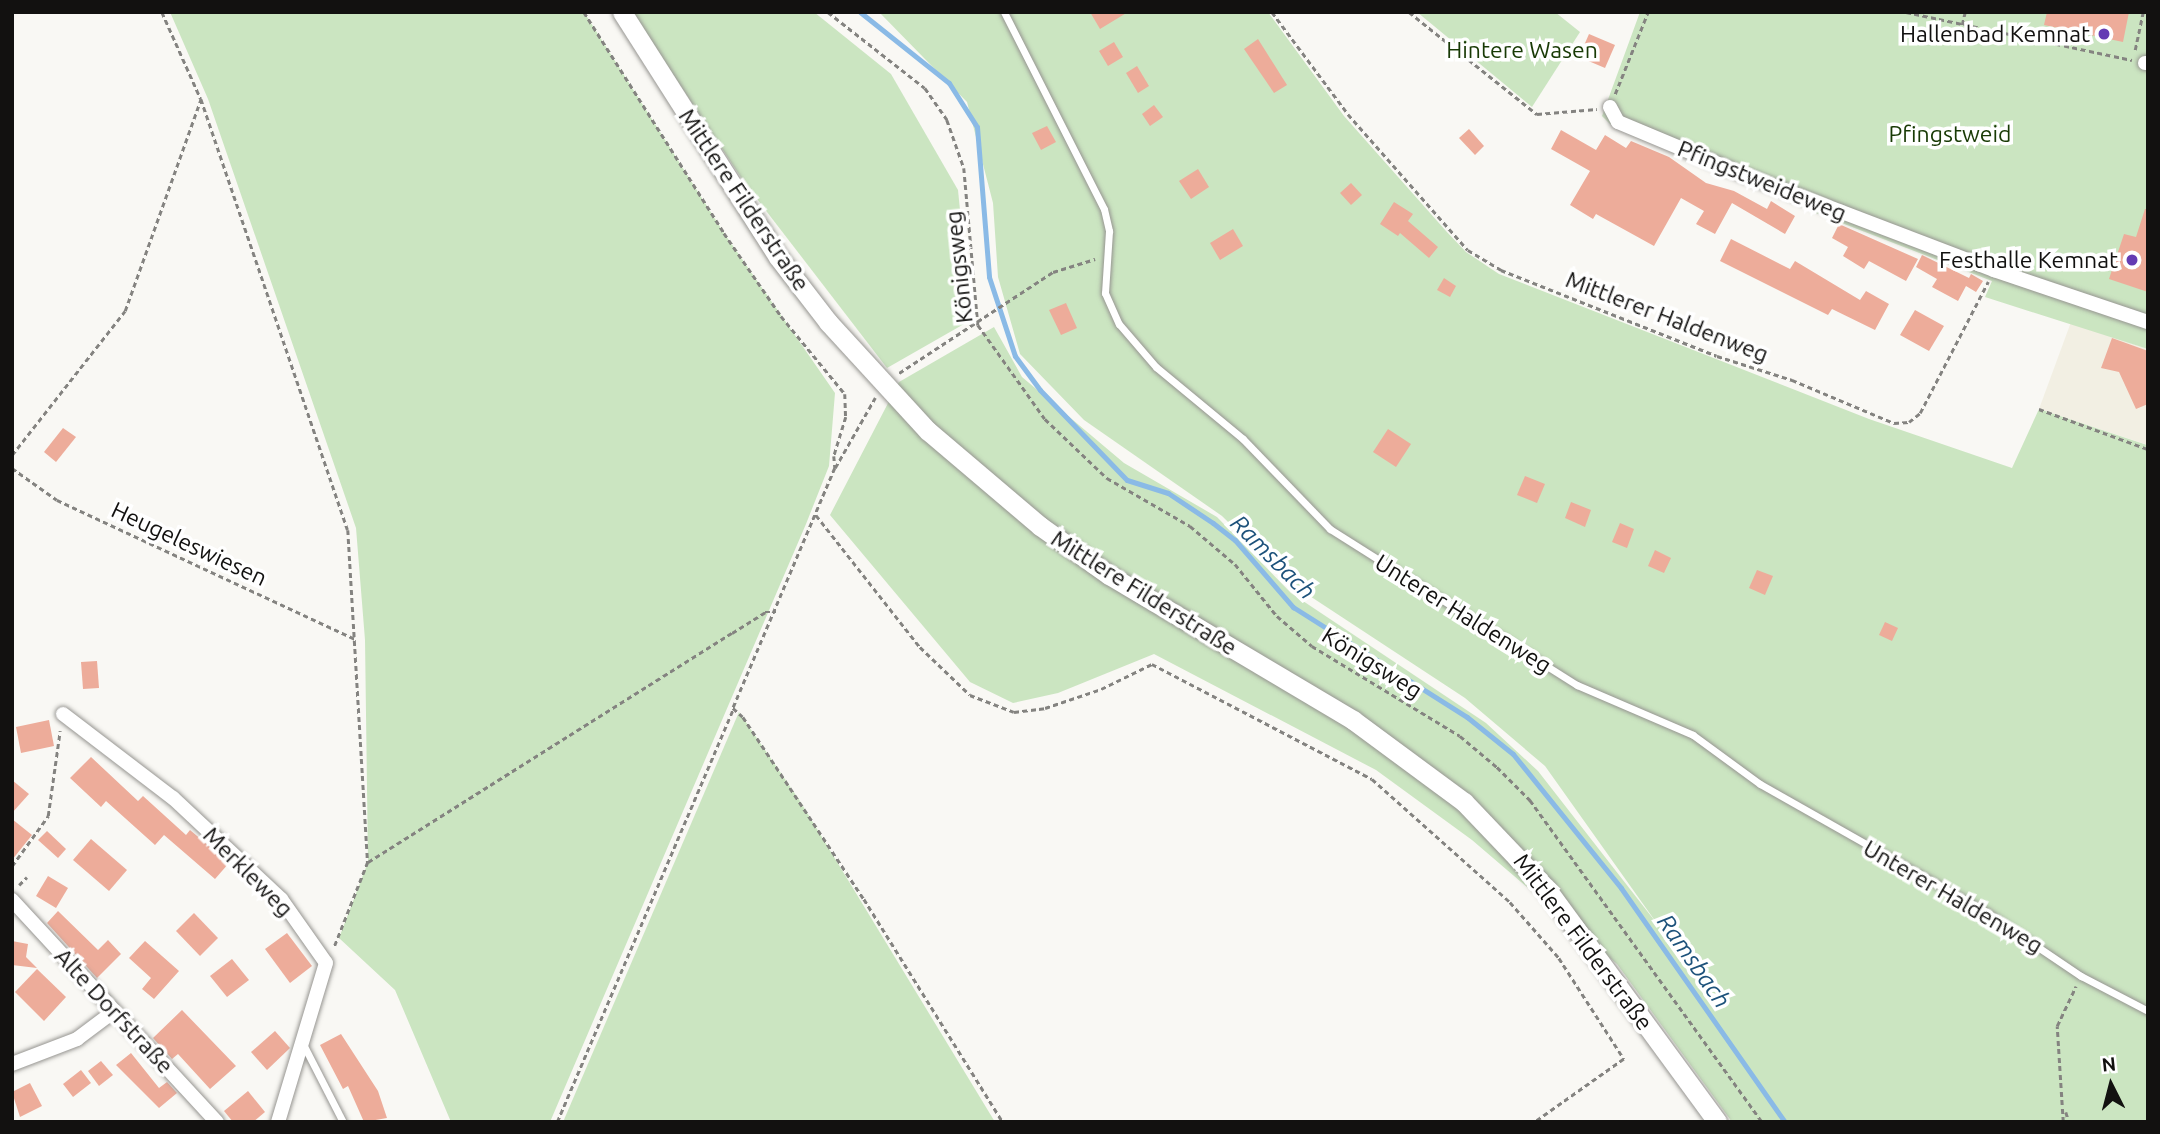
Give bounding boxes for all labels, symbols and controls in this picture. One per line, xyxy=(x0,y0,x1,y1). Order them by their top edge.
place label: Hallenbad Kemnat xyxy=(1900,20,2090,48)
marker: Hallenbad Kemnat xyxy=(2096,26,2112,42)
park label: Hintere Wasen xyxy=(1446,36,1598,64)
street label: Mittlere Filderstraße xyxy=(673,104,815,296)
park label: Pfingstweid xyxy=(1888,120,2012,148)
street label: Pfingstweideweg xyxy=(1674,135,1850,227)
street label: Königsweg xyxy=(939,209,979,325)
place label: Festhalle Kemnat xyxy=(1939,246,2118,274)
marker: Festhalle Kemnat xyxy=(2124,252,2140,268)
street label: Mittlerer Haldenweg xyxy=(1562,266,1772,368)
street label: Heugeleswiesen xyxy=(107,496,271,592)
water label: Ramsbach xyxy=(1225,509,1321,605)
street label: Mittlere Filderstraße xyxy=(1046,525,1242,661)
street label: Unterer Haldenweg xyxy=(1370,549,1556,679)
street label: Königsweg xyxy=(1317,621,1427,705)
street label: Merkleweg xyxy=(197,821,299,923)
street label: Unterer Haldenweg xyxy=(1858,834,2048,960)
street label: Mittlere Filderstraße xyxy=(1508,848,1658,1036)
water label: Ramsbach xyxy=(1651,909,1737,1013)
street label: Alte Dorfstraße xyxy=(49,943,179,1079)
north arrow xyxy=(2076,1050,2146,1120)
text: N xyxy=(2101,1052,2117,1076)

